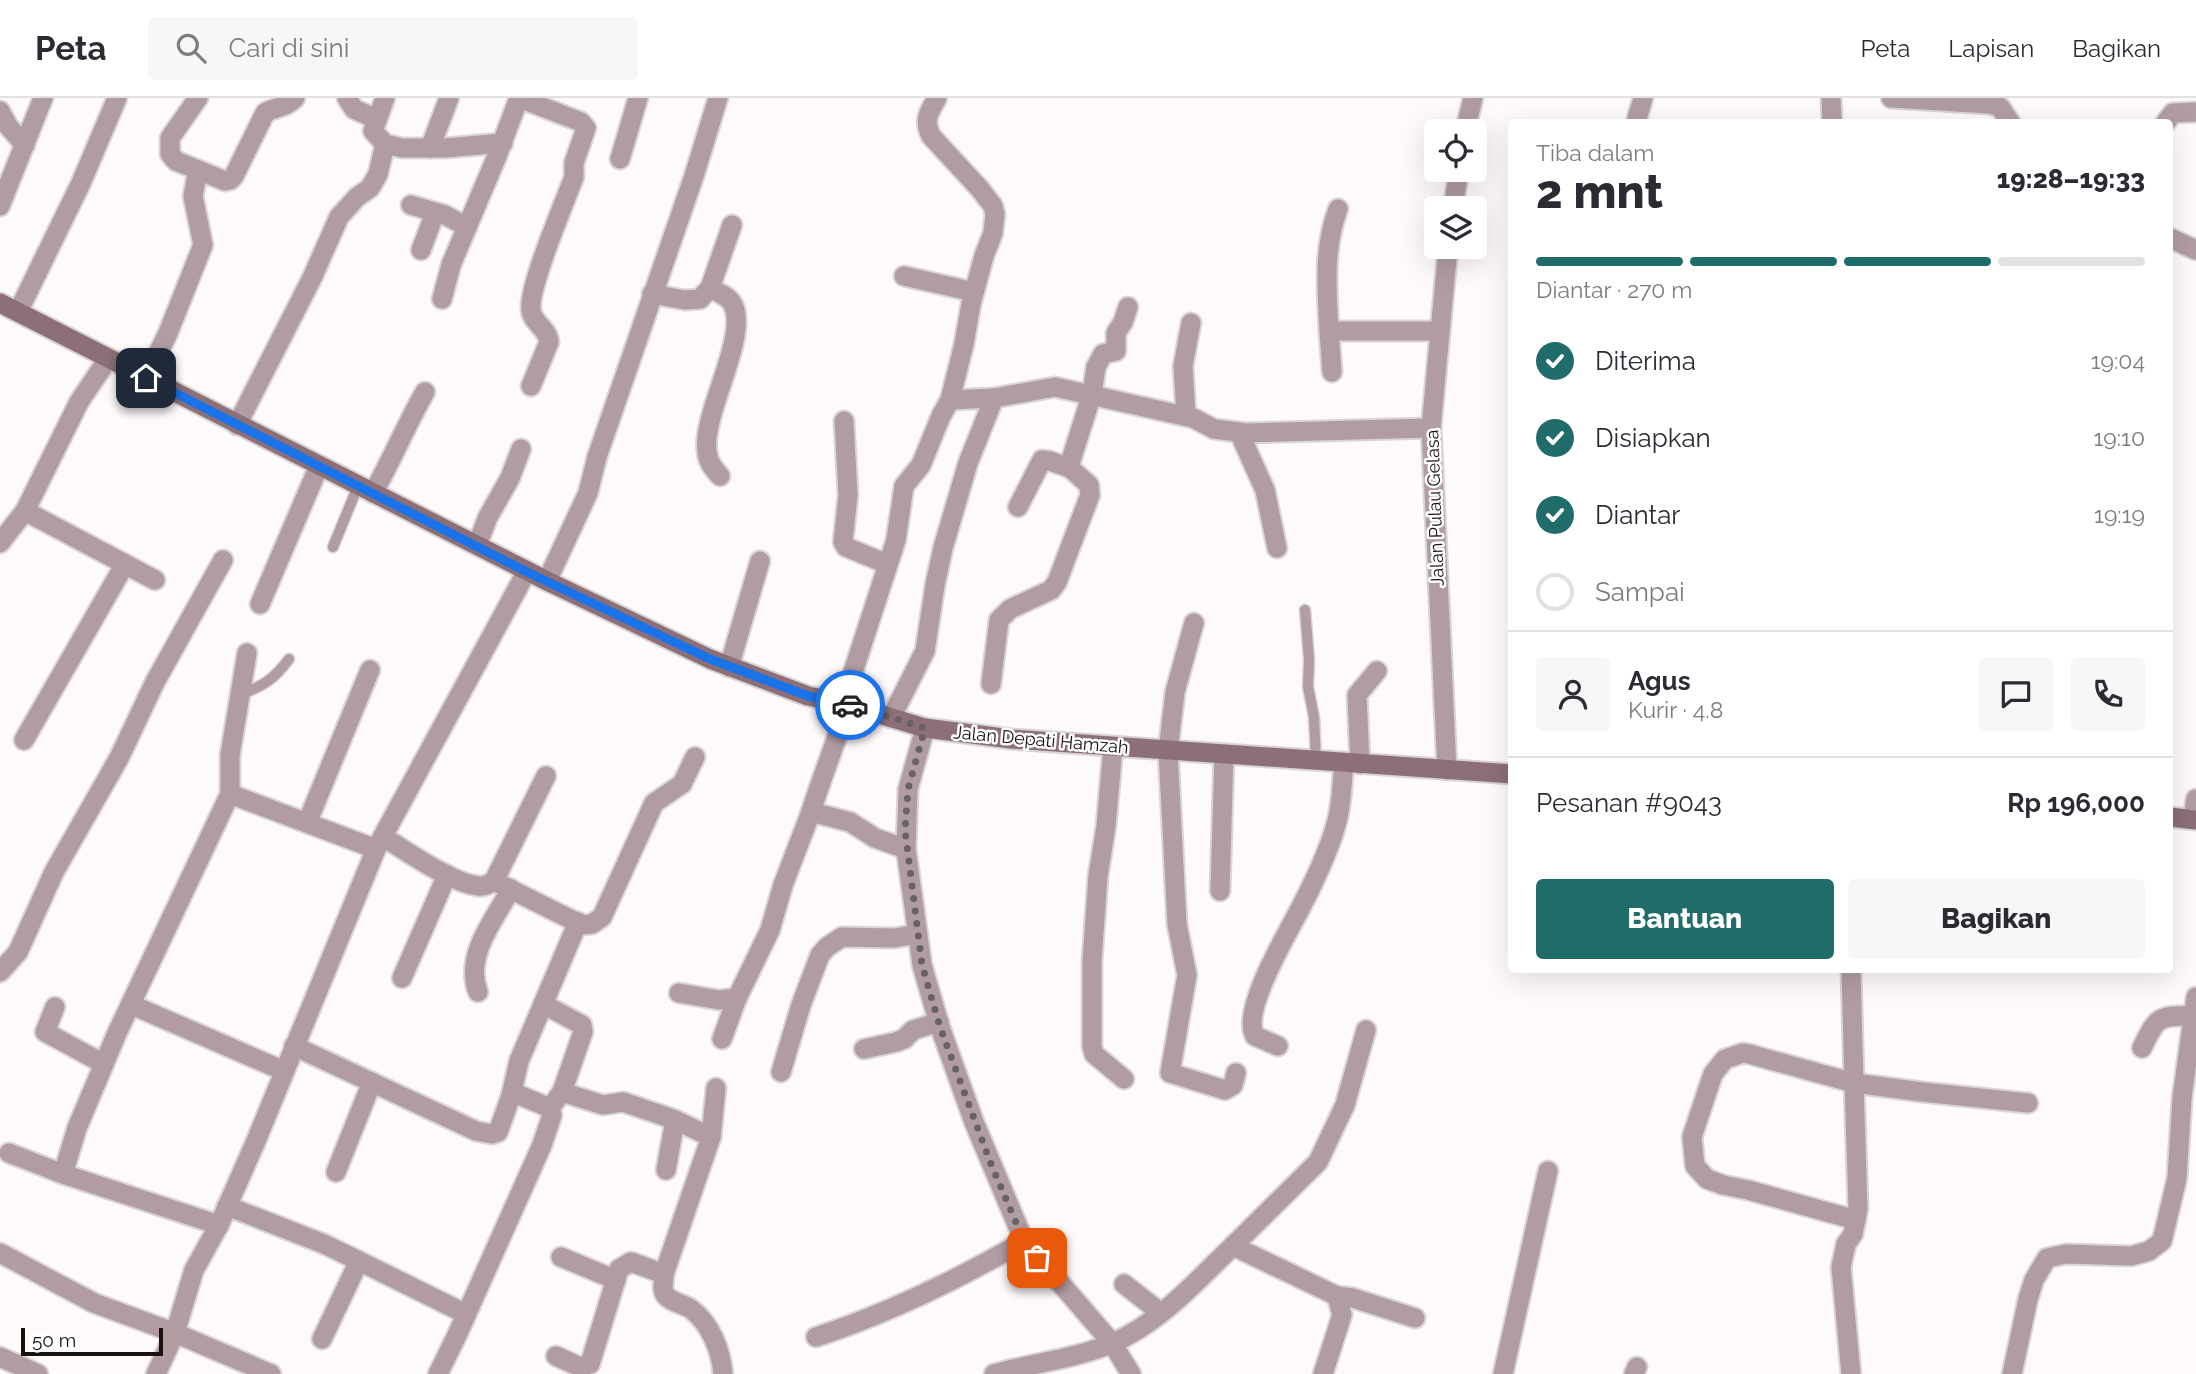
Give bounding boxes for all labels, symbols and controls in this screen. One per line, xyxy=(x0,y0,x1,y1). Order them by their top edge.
search box xyxy=(148,17,638,80)
text: Peta xyxy=(35,29,106,68)
icon: search xyxy=(172,29,210,67)
text: Cari di sini xyxy=(228,33,349,63)
text: Peta xyxy=(1861,34,1910,63)
text: Lapisan xyxy=(1948,34,2034,63)
text: Bagikan xyxy=(2072,34,2161,63)
map controls xyxy=(1424,119,1487,259)
button: locate xyxy=(1424,119,1487,182)
text: Tiba dalam xyxy=(1536,139,1654,166)
text: 19:28–19:33 xyxy=(1997,164,2145,194)
text: 2 mnt xyxy=(1536,165,1663,219)
button: layers xyxy=(1424,196,1487,259)
text: Diantar · 270 m xyxy=(1536,276,1692,303)
icon: check xyxy=(1536,342,1574,380)
text: Diterima xyxy=(1595,346,1696,376)
text: 19:04 xyxy=(2091,347,2145,374)
pin xyxy=(116,348,176,408)
icon: home xyxy=(127,359,165,397)
icon: check xyxy=(1536,419,1574,457)
text: Disiapkan xyxy=(1595,423,1711,453)
text: 19:10 xyxy=(2093,424,2145,451)
street label: Jalan Pulau Gelasa xyxy=(1421,429,1448,587)
icon: check xyxy=(1536,496,1574,534)
text: Diantar xyxy=(1595,500,1680,530)
text: 19:19 xyxy=(2094,501,2145,528)
text: Sampai xyxy=(1595,577,1685,607)
button: person xyxy=(1536,657,1610,731)
button: chat xyxy=(1979,657,2053,731)
button: phone xyxy=(2071,657,2145,731)
text: Agus xyxy=(1628,666,1690,696)
courier xyxy=(815,670,885,740)
icon: car xyxy=(831,686,869,724)
text: Kurir · 4.8 xyxy=(1628,696,1723,723)
street label: Jalan Depati Hamzah xyxy=(953,721,1129,758)
text: Pesanan #9043 xyxy=(1536,788,1722,818)
text: Rp 196,000 xyxy=(2007,788,2145,818)
button: Bantuan xyxy=(1536,879,1834,959)
button: Bagikan xyxy=(1848,879,2145,959)
pin xyxy=(1007,1228,1067,1288)
icon: bag xyxy=(1018,1239,1056,1277)
scale bar xyxy=(21,1325,163,1357)
text: 50 m xyxy=(32,1329,76,1351)

